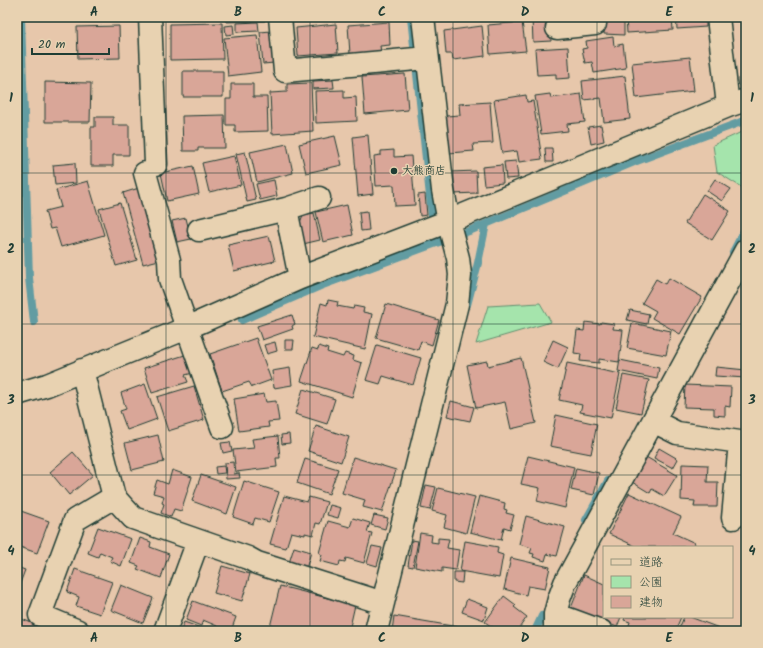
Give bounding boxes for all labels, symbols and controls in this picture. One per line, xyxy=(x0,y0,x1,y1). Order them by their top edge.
text: A xyxy=(90,2,98,23)
text: B xyxy=(234,2,242,23)
text: C xyxy=(378,2,386,23)
text: D xyxy=(521,2,530,23)
text: E xyxy=(665,2,673,23)
scale bar xyxy=(32,30,109,56)
text: 20 m xyxy=(38,35,66,54)
text: 1 xyxy=(9,88,13,109)
text: 1 xyxy=(750,88,754,109)
place label: 大熊商店 xyxy=(402,162,446,180)
marker: 大熊商店 xyxy=(389,166,399,176)
text: 2 xyxy=(7,239,15,260)
text: 2 xyxy=(748,239,756,260)
text: 3 xyxy=(6,390,15,411)
text: 3 xyxy=(747,390,756,411)
text: 4 xyxy=(7,541,15,562)
text: 4 xyxy=(748,541,756,562)
legend xyxy=(603,546,733,618)
text: 道路 xyxy=(639,553,663,572)
text: 公園 xyxy=(639,573,663,592)
text: 建物 xyxy=(639,593,663,612)
text: A xyxy=(90,628,98,648)
text: B xyxy=(234,628,242,648)
text: C xyxy=(378,628,386,648)
text: D xyxy=(521,628,530,648)
text: E xyxy=(665,628,673,648)

